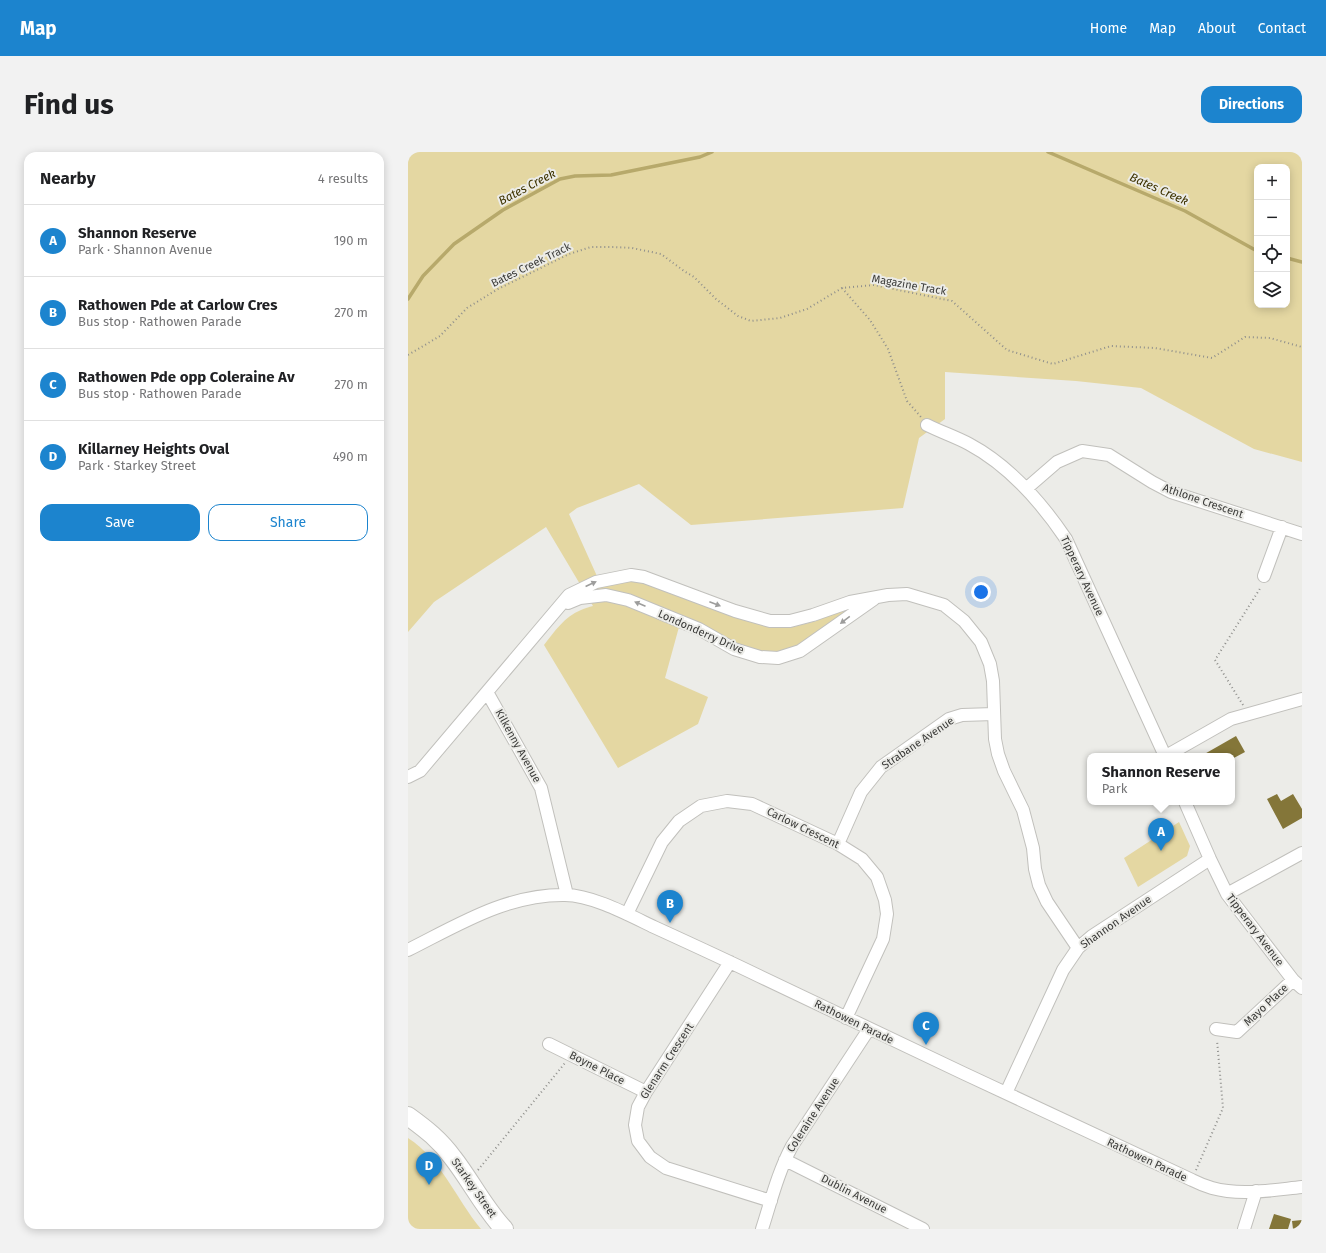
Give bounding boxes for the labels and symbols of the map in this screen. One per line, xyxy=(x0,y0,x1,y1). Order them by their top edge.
water label: Bates Creek xyxy=(496,166,558,208)
water label: Bates Creek xyxy=(1128,170,1191,208)
street label: Bates Creek Track xyxy=(489,240,573,290)
street label: Magazine Track xyxy=(871,272,948,298)
street label: Athlone Crescent xyxy=(1161,481,1245,521)
street label: Tipperary Avenue xyxy=(1058,534,1106,618)
one-way arrow xyxy=(585,581,597,587)
your location xyxy=(971,582,991,602)
one-way arrow xyxy=(633,601,645,607)
one-way arrow xyxy=(709,601,721,607)
street label: Londonderry Drive xyxy=(656,607,746,657)
one-way arrow xyxy=(840,616,851,624)
street label: Kilkenny Avenue xyxy=(492,707,544,785)
street label: Strabane Avenue xyxy=(880,714,956,772)
street label: Carlow Crescent xyxy=(765,805,841,851)
pin: A xyxy=(1148,818,1174,851)
pin: B xyxy=(657,890,683,923)
street label: Tipperary Avenue xyxy=(1224,891,1286,969)
street label: Shannon Avenue xyxy=(1078,893,1154,951)
street label: Mayo Place xyxy=(1241,981,1291,1029)
street label: Rathowen Parade xyxy=(812,997,896,1047)
pin: C xyxy=(913,1012,939,1045)
street label: Glenarm Crescent xyxy=(638,1021,696,1101)
street label: Boyne Place xyxy=(567,1049,627,1087)
street label: Coleraine Avenue xyxy=(784,1075,842,1155)
street label: Rathowen Parade xyxy=(1105,1136,1189,1184)
pin: D xyxy=(416,1152,442,1185)
street label: Starkey Street xyxy=(449,1156,499,1220)
street label: Dublin Avenue xyxy=(819,1172,889,1216)

